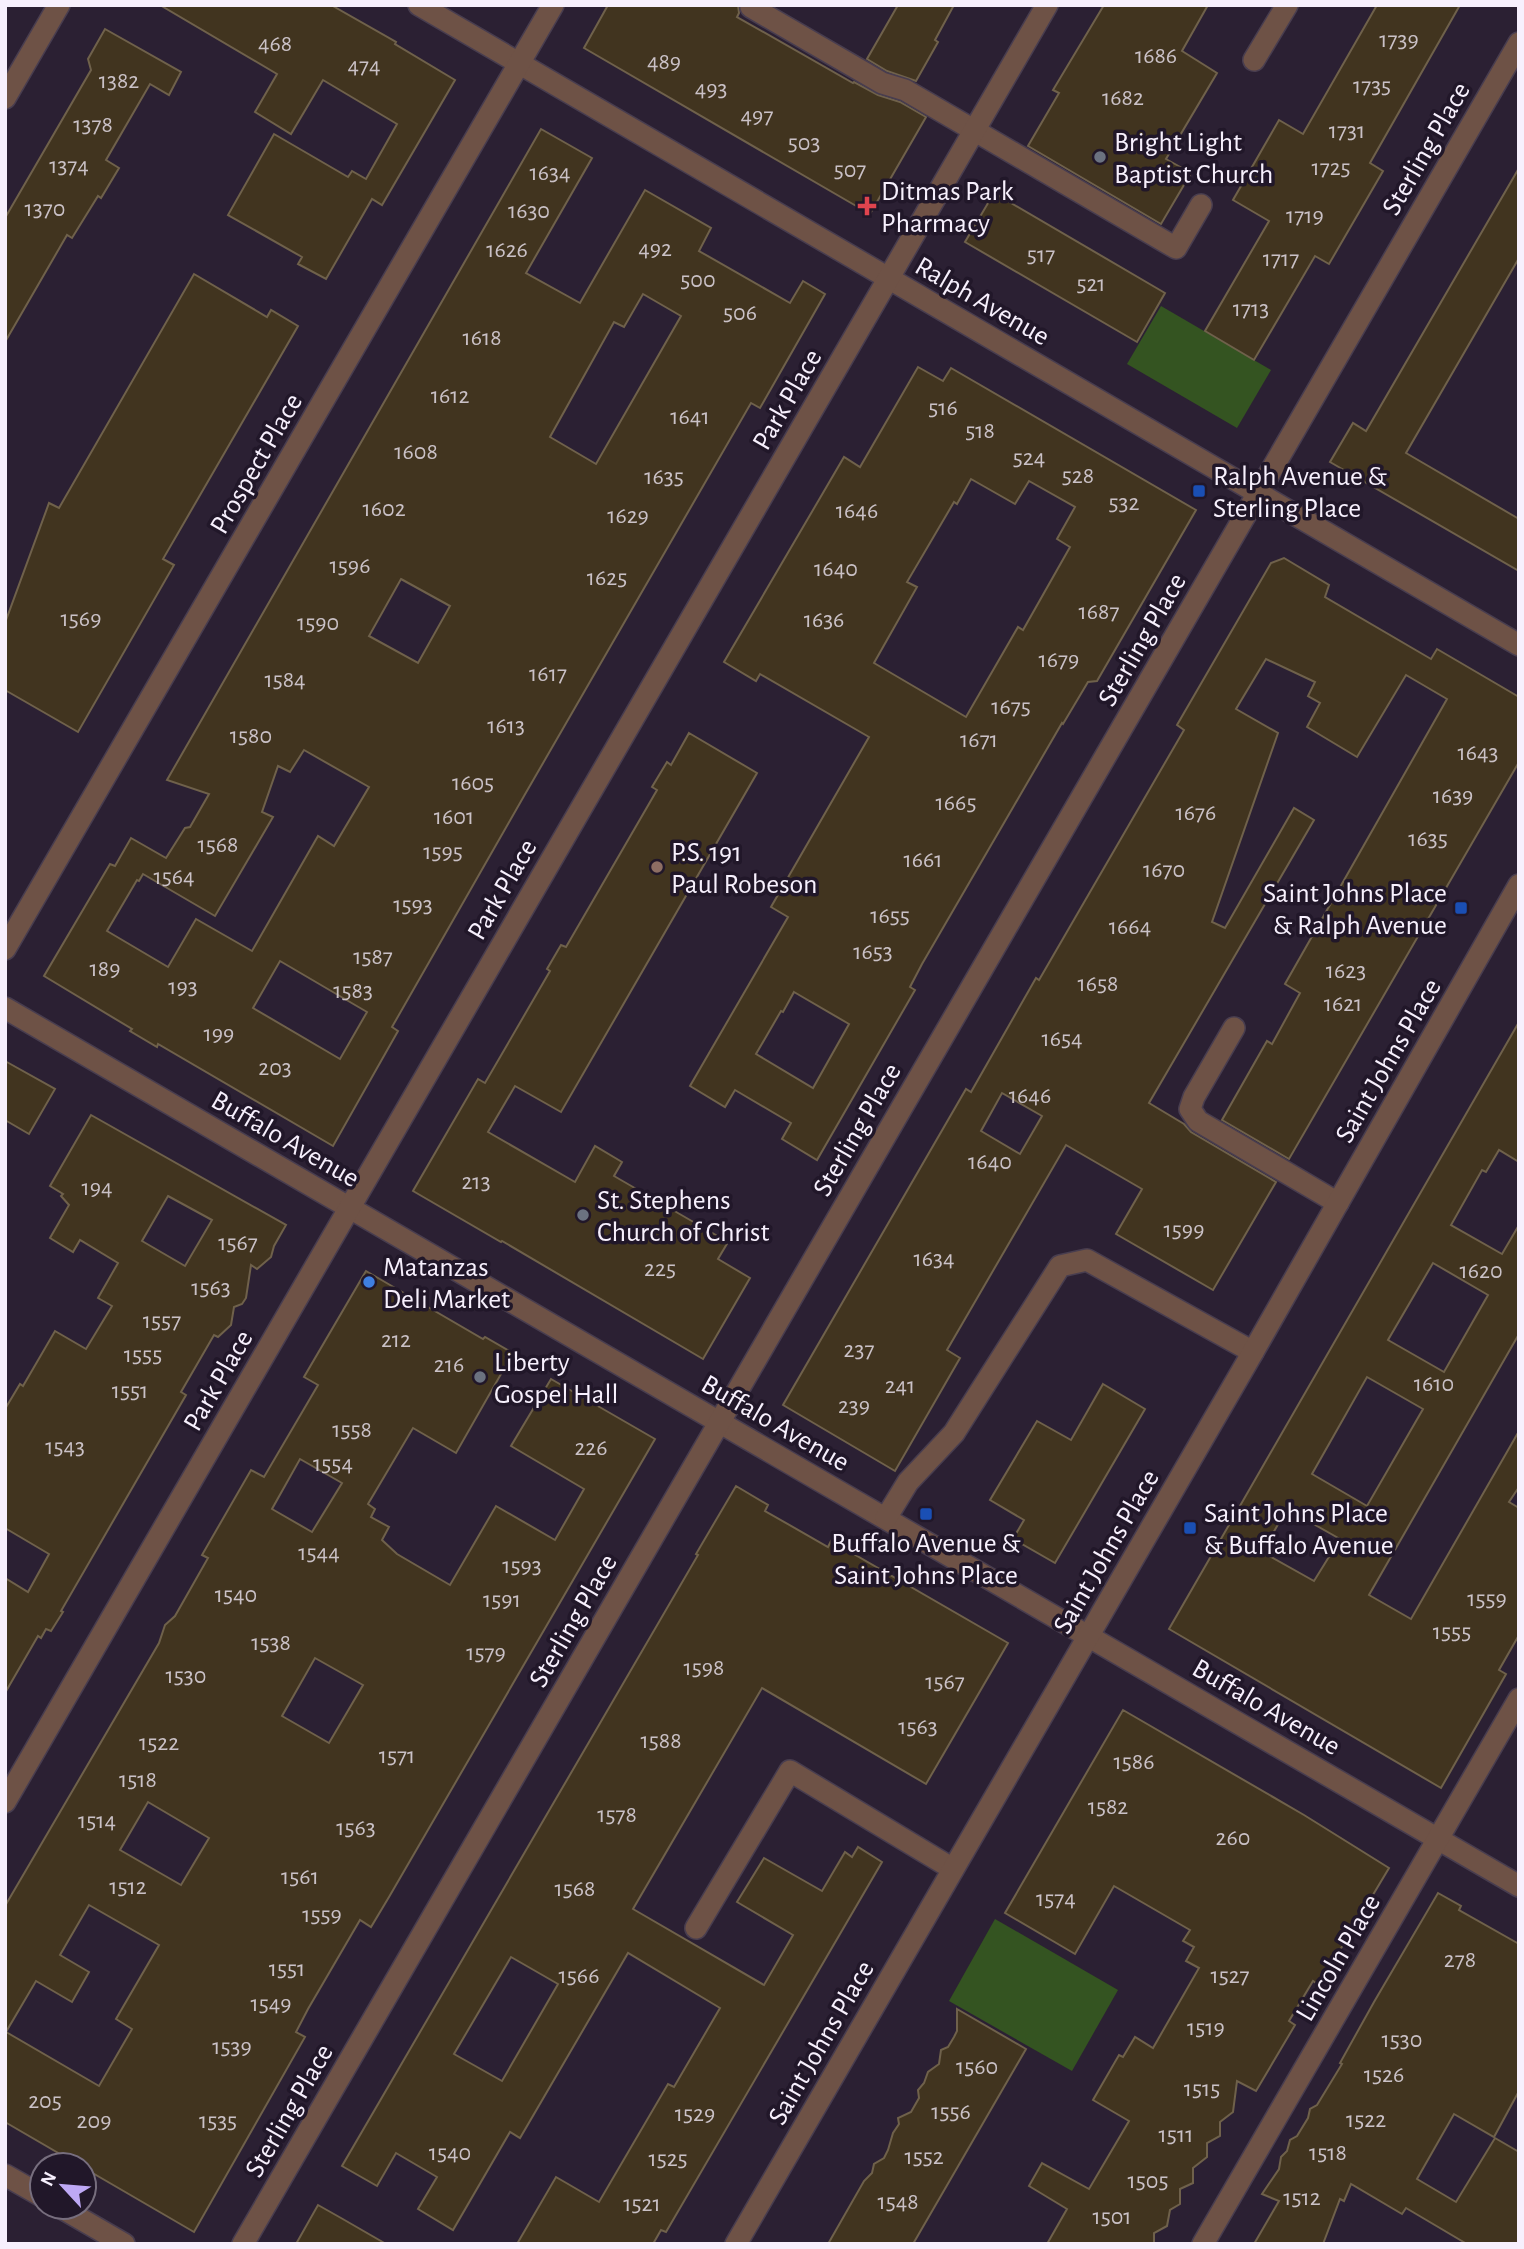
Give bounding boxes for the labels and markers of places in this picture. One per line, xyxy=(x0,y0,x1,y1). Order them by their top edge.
place label: Bright Light Baptist Church xyxy=(1114,129,1273,189)
marker: Bright Light Baptist Church xyxy=(1092,149,1108,165)
place label: Ditmas Park Pharmacy xyxy=(881,178,1014,238)
marker: Ditmas Park Pharmacy xyxy=(859,198,875,214)
place label: Ralph Avenue & Sterling Place xyxy=(1213,463,1388,523)
marker: Ralph Avenue & Sterling Place xyxy=(1191,483,1207,499)
place label: P.S. 191 Paul Robeson xyxy=(671,839,817,899)
marker: P.S. 191 Paul Robeson xyxy=(649,859,665,875)
place label: Saint Johns Place & Ralph Avenue xyxy=(1263,880,1447,940)
marker: Saint Johns Place & Ralph Avenue xyxy=(1453,900,1469,916)
place label: St. Stephens Church of Christ xyxy=(597,1187,769,1247)
marker: St. Stephens Church of Christ xyxy=(575,1207,591,1223)
place label: Matanzas Deli Market xyxy=(383,1254,510,1314)
marker: Matanzas Deli Market xyxy=(361,1274,377,1290)
place label: Liberty Gospel Hall xyxy=(494,1349,618,1409)
marker: Liberty Gospel Hall xyxy=(472,1369,488,1385)
place label: Saint Johns Place & Buffalo Avenue xyxy=(1204,1500,1394,1560)
marker: Buffalo Avenue & Saint Johns Place xyxy=(918,1506,934,1522)
marker: Saint Johns Place & Buffalo Avenue xyxy=(1182,1520,1198,1536)
place label: Buffalo Avenue & Saint Johns Place xyxy=(831,1530,1021,1590)

